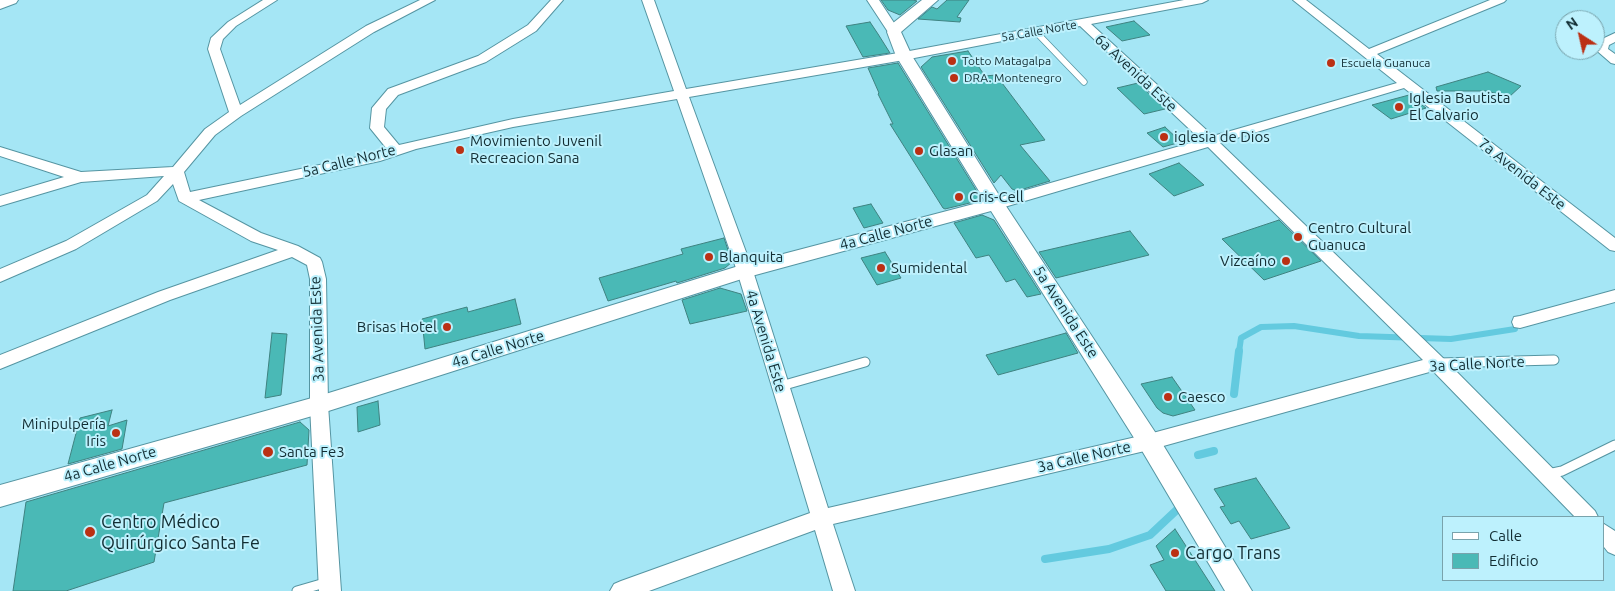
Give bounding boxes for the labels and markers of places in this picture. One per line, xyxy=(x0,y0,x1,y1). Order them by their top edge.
place label: Totto Matagalpa xyxy=(962,54,1051,68)
marker: Totto Matagalpa xyxy=(946,55,958,67)
place label: Escuela Guanuca xyxy=(1341,56,1430,70)
marker: Escuela Guanuca xyxy=(1325,57,1337,69)
place label: DRA. Montenegro xyxy=(964,71,1062,85)
marker: DRA. Montenegro xyxy=(948,72,960,84)
place label: Iglesia Bautista El Calvario xyxy=(1409,89,1510,124)
marker: Iglesia Bautista El Calvario xyxy=(1393,101,1405,113)
place label: iglesia de Dios xyxy=(1174,128,1270,146)
marker: iglesia de Dios xyxy=(1158,131,1170,143)
place label: Movimiento Juvenil Recreacion Sana xyxy=(470,132,602,167)
place label: Glasan xyxy=(929,142,973,160)
marker: Movimiento Juvenil Recreacion Sana xyxy=(454,144,466,156)
marker: Glasan xyxy=(913,145,925,157)
place label: Cris-Cell xyxy=(969,188,1024,206)
marker: Cris-Cell xyxy=(953,191,965,203)
place label: Centro Cultural Guanuca xyxy=(1308,219,1411,254)
marker: Centro Cultural Guanuca xyxy=(1292,231,1304,243)
place label: Blanquita xyxy=(719,248,783,266)
marker: Blanquita xyxy=(703,251,715,263)
place label: Vizcaíno xyxy=(1220,252,1276,270)
marker: Vizcaíno xyxy=(1280,255,1292,267)
place label: Sumidental xyxy=(891,259,967,277)
marker: Sumidental xyxy=(875,262,887,274)
place label: Brisas Hotel xyxy=(357,318,437,336)
marker: Brisas Hotel xyxy=(441,321,453,333)
place label: Caesco xyxy=(1178,388,1225,406)
marker: Caesco xyxy=(1162,391,1174,403)
place label: Minipulpería Iris xyxy=(22,415,106,450)
marker: Minipulpería Iris xyxy=(110,427,122,439)
place label: Santa Fe3 xyxy=(279,443,345,461)
marker: Santa Fe3 xyxy=(261,445,275,459)
place label: Centro Médico Quirúrgico Santa Fe xyxy=(101,511,260,554)
marker: Centro Médico Quirúrgico Santa Fe xyxy=(83,525,97,539)
place label: Cargo Trans xyxy=(1185,542,1281,564)
marker: Cargo Trans xyxy=(1169,547,1181,559)

